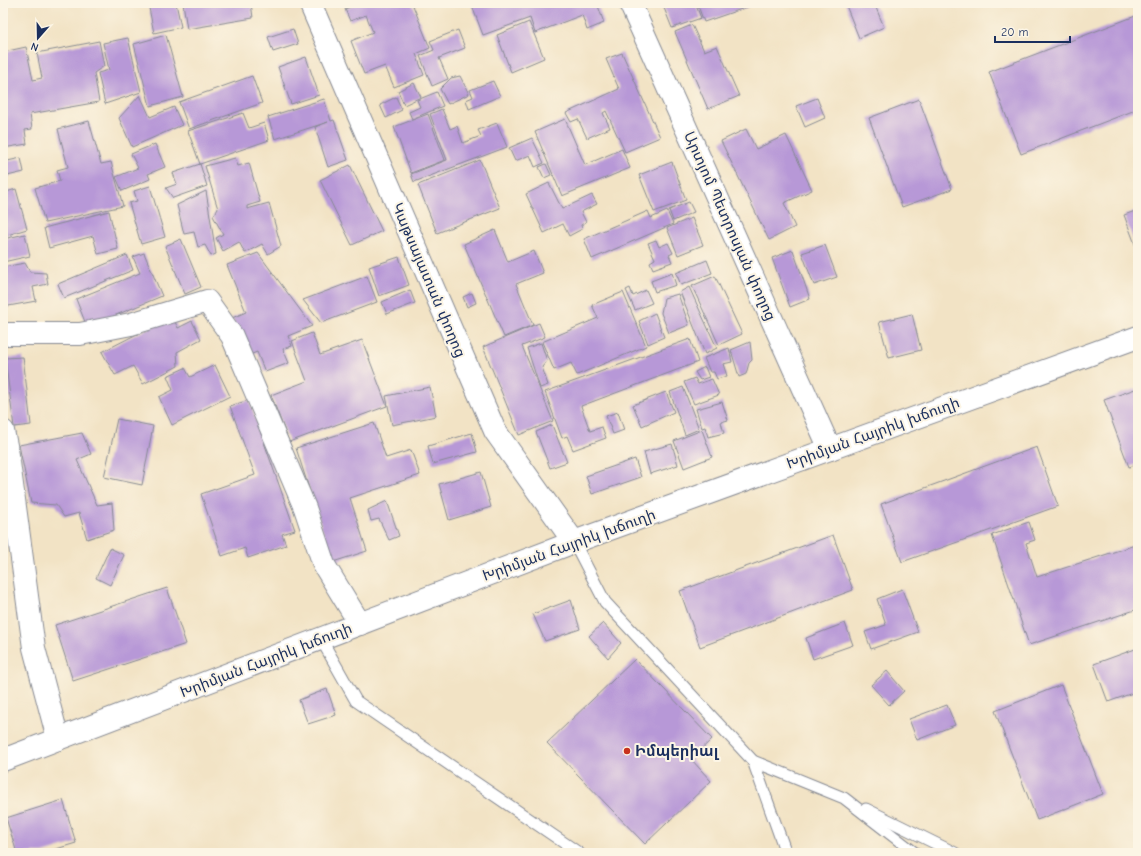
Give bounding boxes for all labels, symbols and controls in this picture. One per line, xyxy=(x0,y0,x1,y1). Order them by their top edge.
north arrow xyxy=(18,18,58,58)
scale bar xyxy=(995,18,1070,44)
text: 20 m xyxy=(1001,25,1029,39)
text: N xyxy=(29,40,40,54)
street label: Արտյոմ Պետրոսյան փողոց xyxy=(680,129,780,323)
street label: Կաթսայատան փողոց xyxy=(388,200,470,360)
street label: Խրիմյան Հայրիկ խճուղի xyxy=(784,393,962,473)
street label: Խրիմյան Հայրիկ խճուղի xyxy=(480,505,658,585)
street label: Խրիմյան Հայրիկ խճուղի xyxy=(177,619,355,701)
place label: Իմպերիալ xyxy=(635,742,720,760)
marker: Իմպերիալ xyxy=(622,746,632,756)

